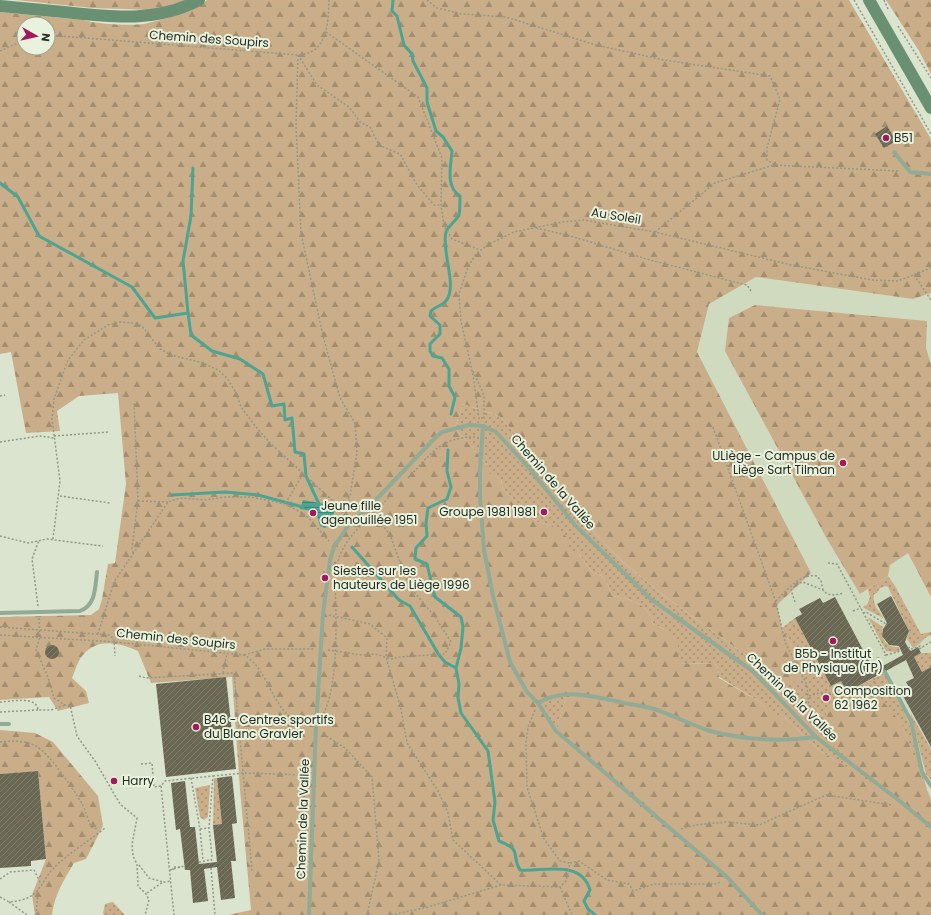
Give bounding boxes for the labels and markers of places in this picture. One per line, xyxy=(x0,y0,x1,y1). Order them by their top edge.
place label: B51 xyxy=(894,129,913,146)
marker: B51 xyxy=(881,133,891,143)
place label: ULiège - Campus de Liège Sart Tilman xyxy=(712,447,835,478)
marker: ULiège - Campus de Liège Sart Tilman xyxy=(838,458,848,468)
place label: Jeune fille agenouillée 1951 xyxy=(321,497,417,528)
place label: Groupe 1981 1981 xyxy=(439,503,536,520)
marker: Groupe 1981 1981 xyxy=(539,507,549,517)
marker: Jeune fille agenouillée 1951 xyxy=(308,508,318,518)
place label: Siestes sur les hauteurs de Liège 1996 xyxy=(333,562,470,593)
marker: Siestes sur les hauteurs de Liège 1996 xyxy=(320,573,330,583)
marker: B5b - Institut de Physique (TP) xyxy=(828,636,838,646)
place label: B5b - Institut de Physique (TP) xyxy=(783,645,883,676)
place label: Composition 62 1962 xyxy=(834,682,911,713)
marker: Composition 62 1962 xyxy=(821,693,831,703)
place label: B46 - Centres sportifs du Blanc Gravier xyxy=(204,711,334,742)
marker: B46 - Centres sportifs du Blanc Gravier xyxy=(191,722,201,732)
place label: Harry xyxy=(122,772,154,789)
marker: Harry xyxy=(109,776,119,786)

